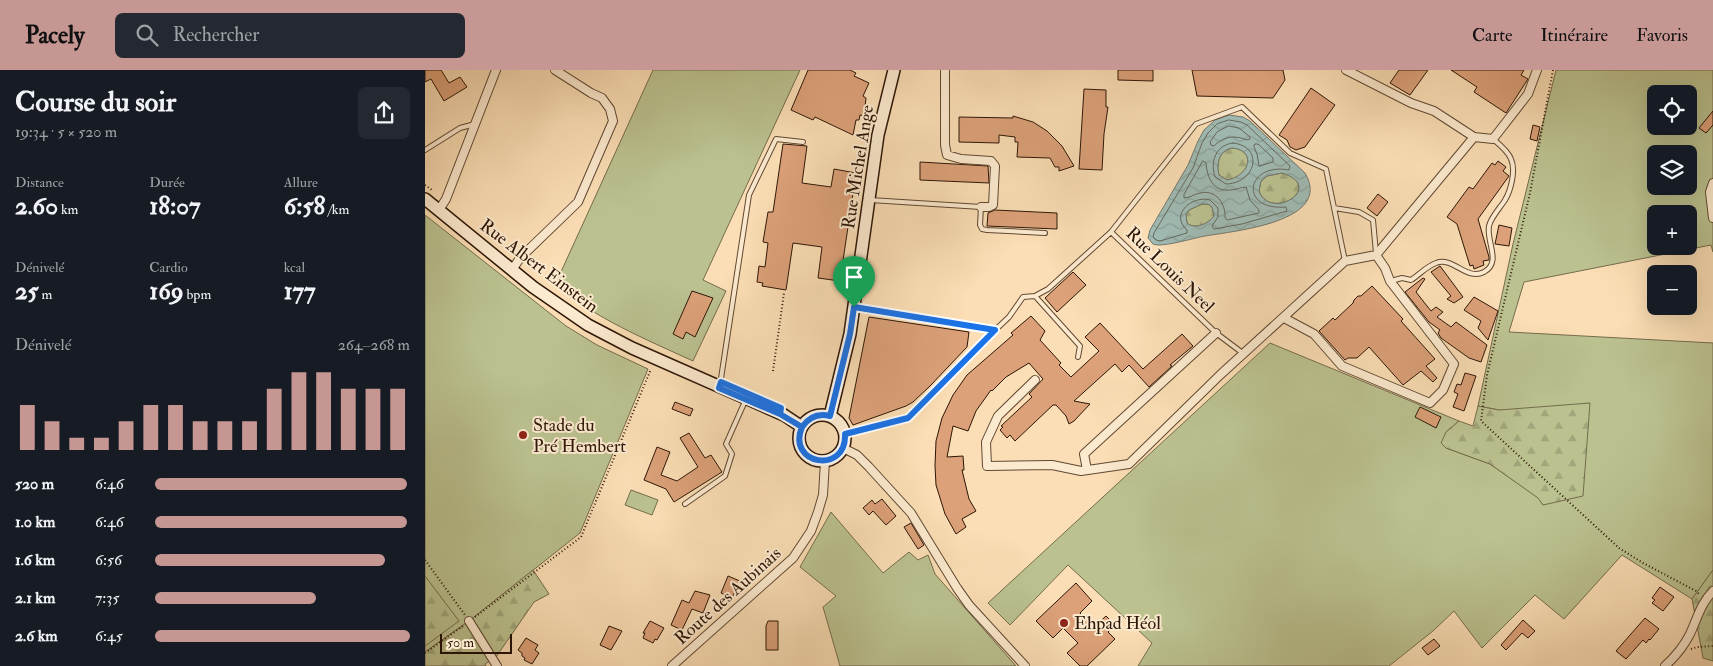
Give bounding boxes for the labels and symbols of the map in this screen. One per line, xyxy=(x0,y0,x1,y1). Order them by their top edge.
street label: Rue Michel Ange xyxy=(837,103,879,231)
street label: Rue Albert Einstein xyxy=(475,214,603,318)
street label: Rue Louis Neel xyxy=(1121,222,1219,318)
pin xyxy=(833,256,875,307)
place label: Stade du Pré Hembert xyxy=(533,414,626,458)
marker: Stade du Pré Hembert xyxy=(517,429,529,441)
street label: Route des Aubinais xyxy=(670,542,786,650)
place label: Ehpad Héol xyxy=(1074,612,1161,635)
marker: Ehpad Héol xyxy=(1058,617,1070,629)
scale bar xyxy=(440,631,513,654)

